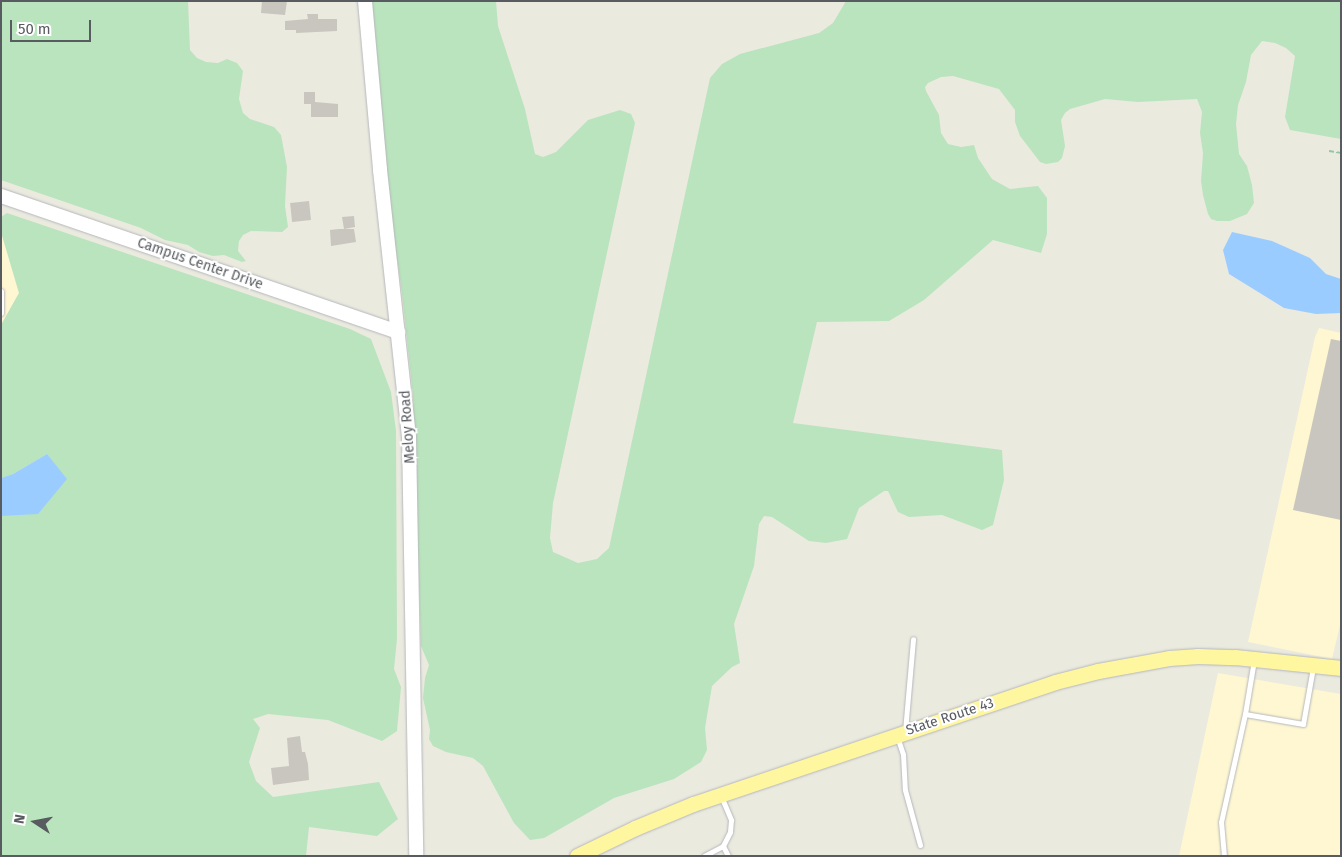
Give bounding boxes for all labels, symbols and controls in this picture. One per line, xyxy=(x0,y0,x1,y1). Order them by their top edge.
scale bar xyxy=(12,10,94,42)
text: 50 m xyxy=(18,20,51,38)
street label: Campus Center Drive xyxy=(135,235,265,293)
street label: Meloy Road xyxy=(397,390,419,464)
street label: State Route 43 xyxy=(904,695,996,739)
north arrow xyxy=(10,797,60,847)
text: N xyxy=(11,813,29,825)

